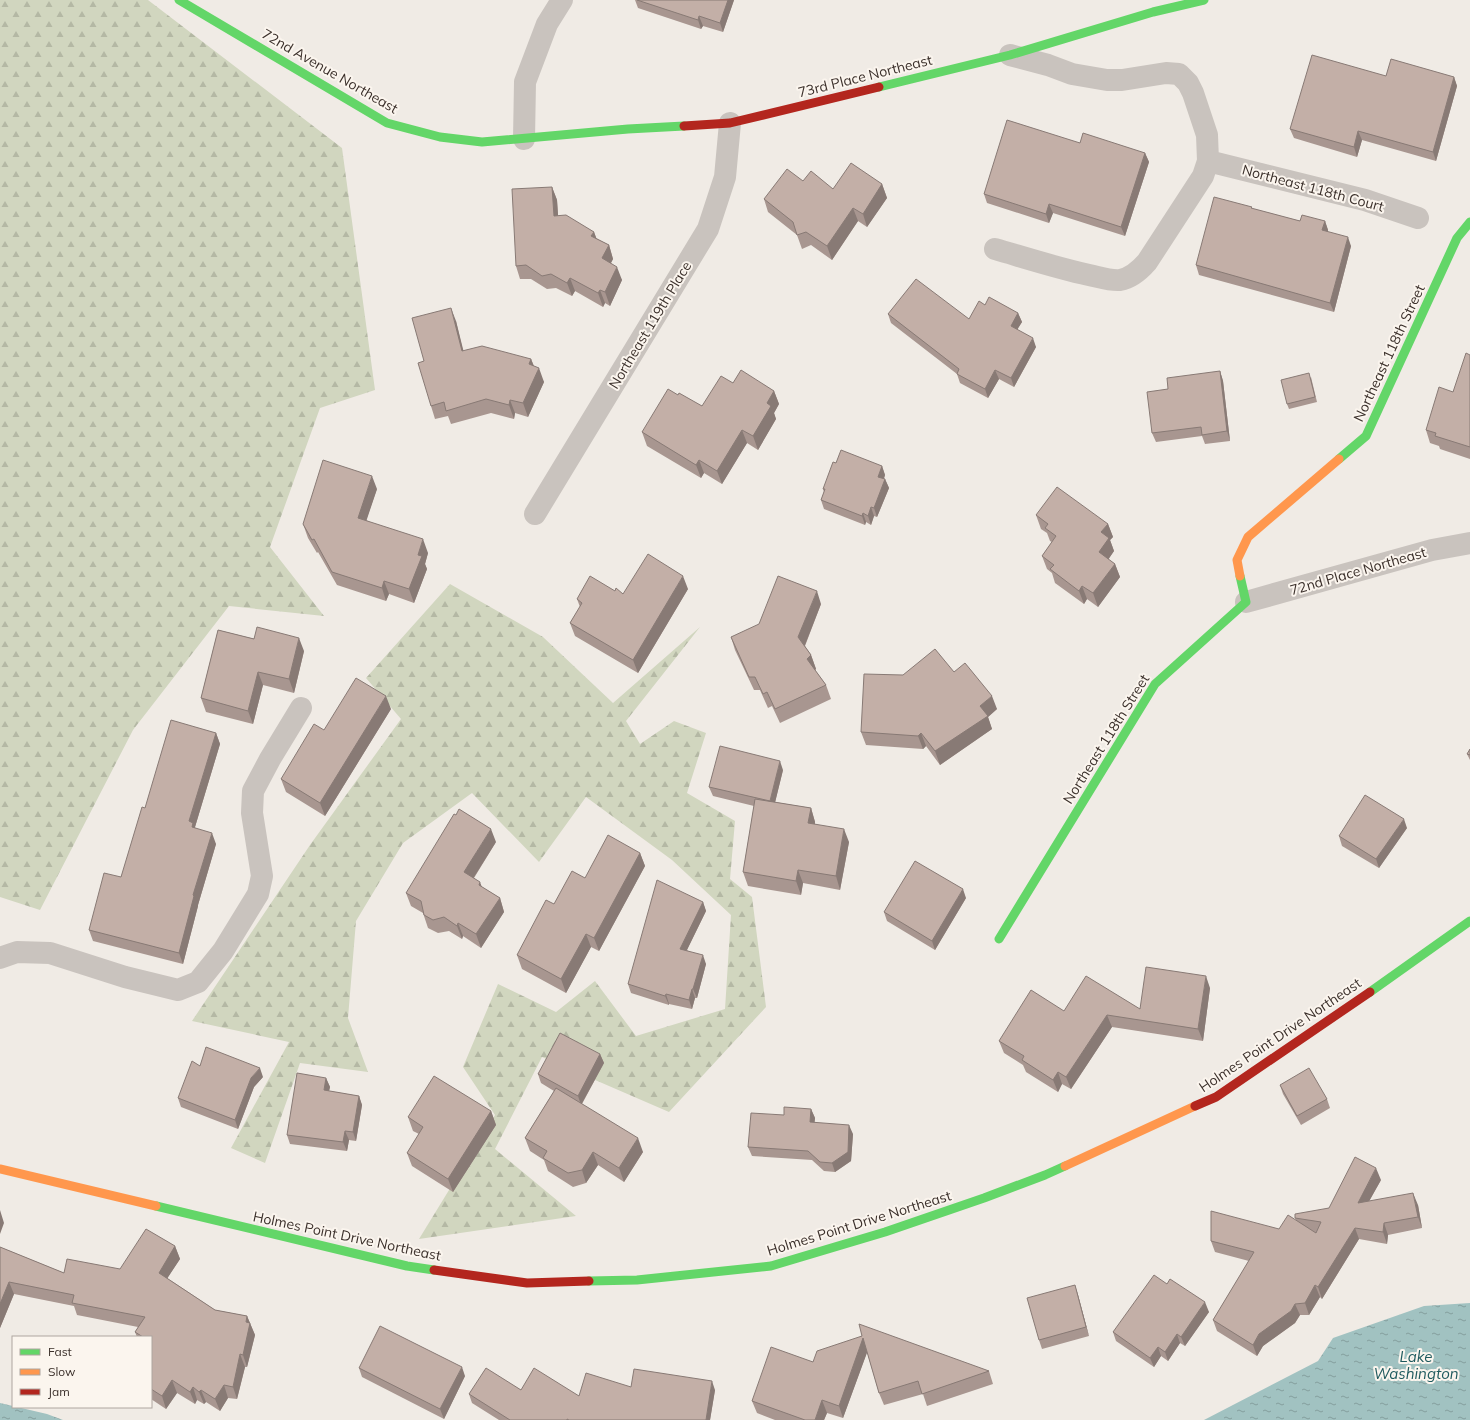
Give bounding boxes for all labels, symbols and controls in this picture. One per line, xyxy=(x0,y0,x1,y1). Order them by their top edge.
street label: 72nd Avenue Northeast xyxy=(259,25,401,117)
street label: 73rd Place Northeast xyxy=(796,51,934,101)
street label: Northeast 118th Court xyxy=(1240,160,1386,216)
street label: Northeast 119th Place xyxy=(605,258,695,392)
street label: Northeast 118th Street xyxy=(1349,282,1429,424)
street label: 72nd Place Northeast xyxy=(1288,543,1428,599)
street label: Northeast 118th Street xyxy=(1059,671,1153,807)
street label: Holmes Point Drive Northeast xyxy=(1195,974,1365,1096)
street label: Holmes Point Drive Northeast xyxy=(765,1186,953,1260)
street label: Holmes Point Drive Northeast xyxy=(251,1207,443,1265)
legend xyxy=(12,1336,152,1408)
text: Fast xyxy=(48,1344,72,1359)
water label: Lake Washington xyxy=(1374,1347,1459,1383)
text: Slow xyxy=(48,1364,76,1379)
text: Jam xyxy=(48,1384,70,1399)

